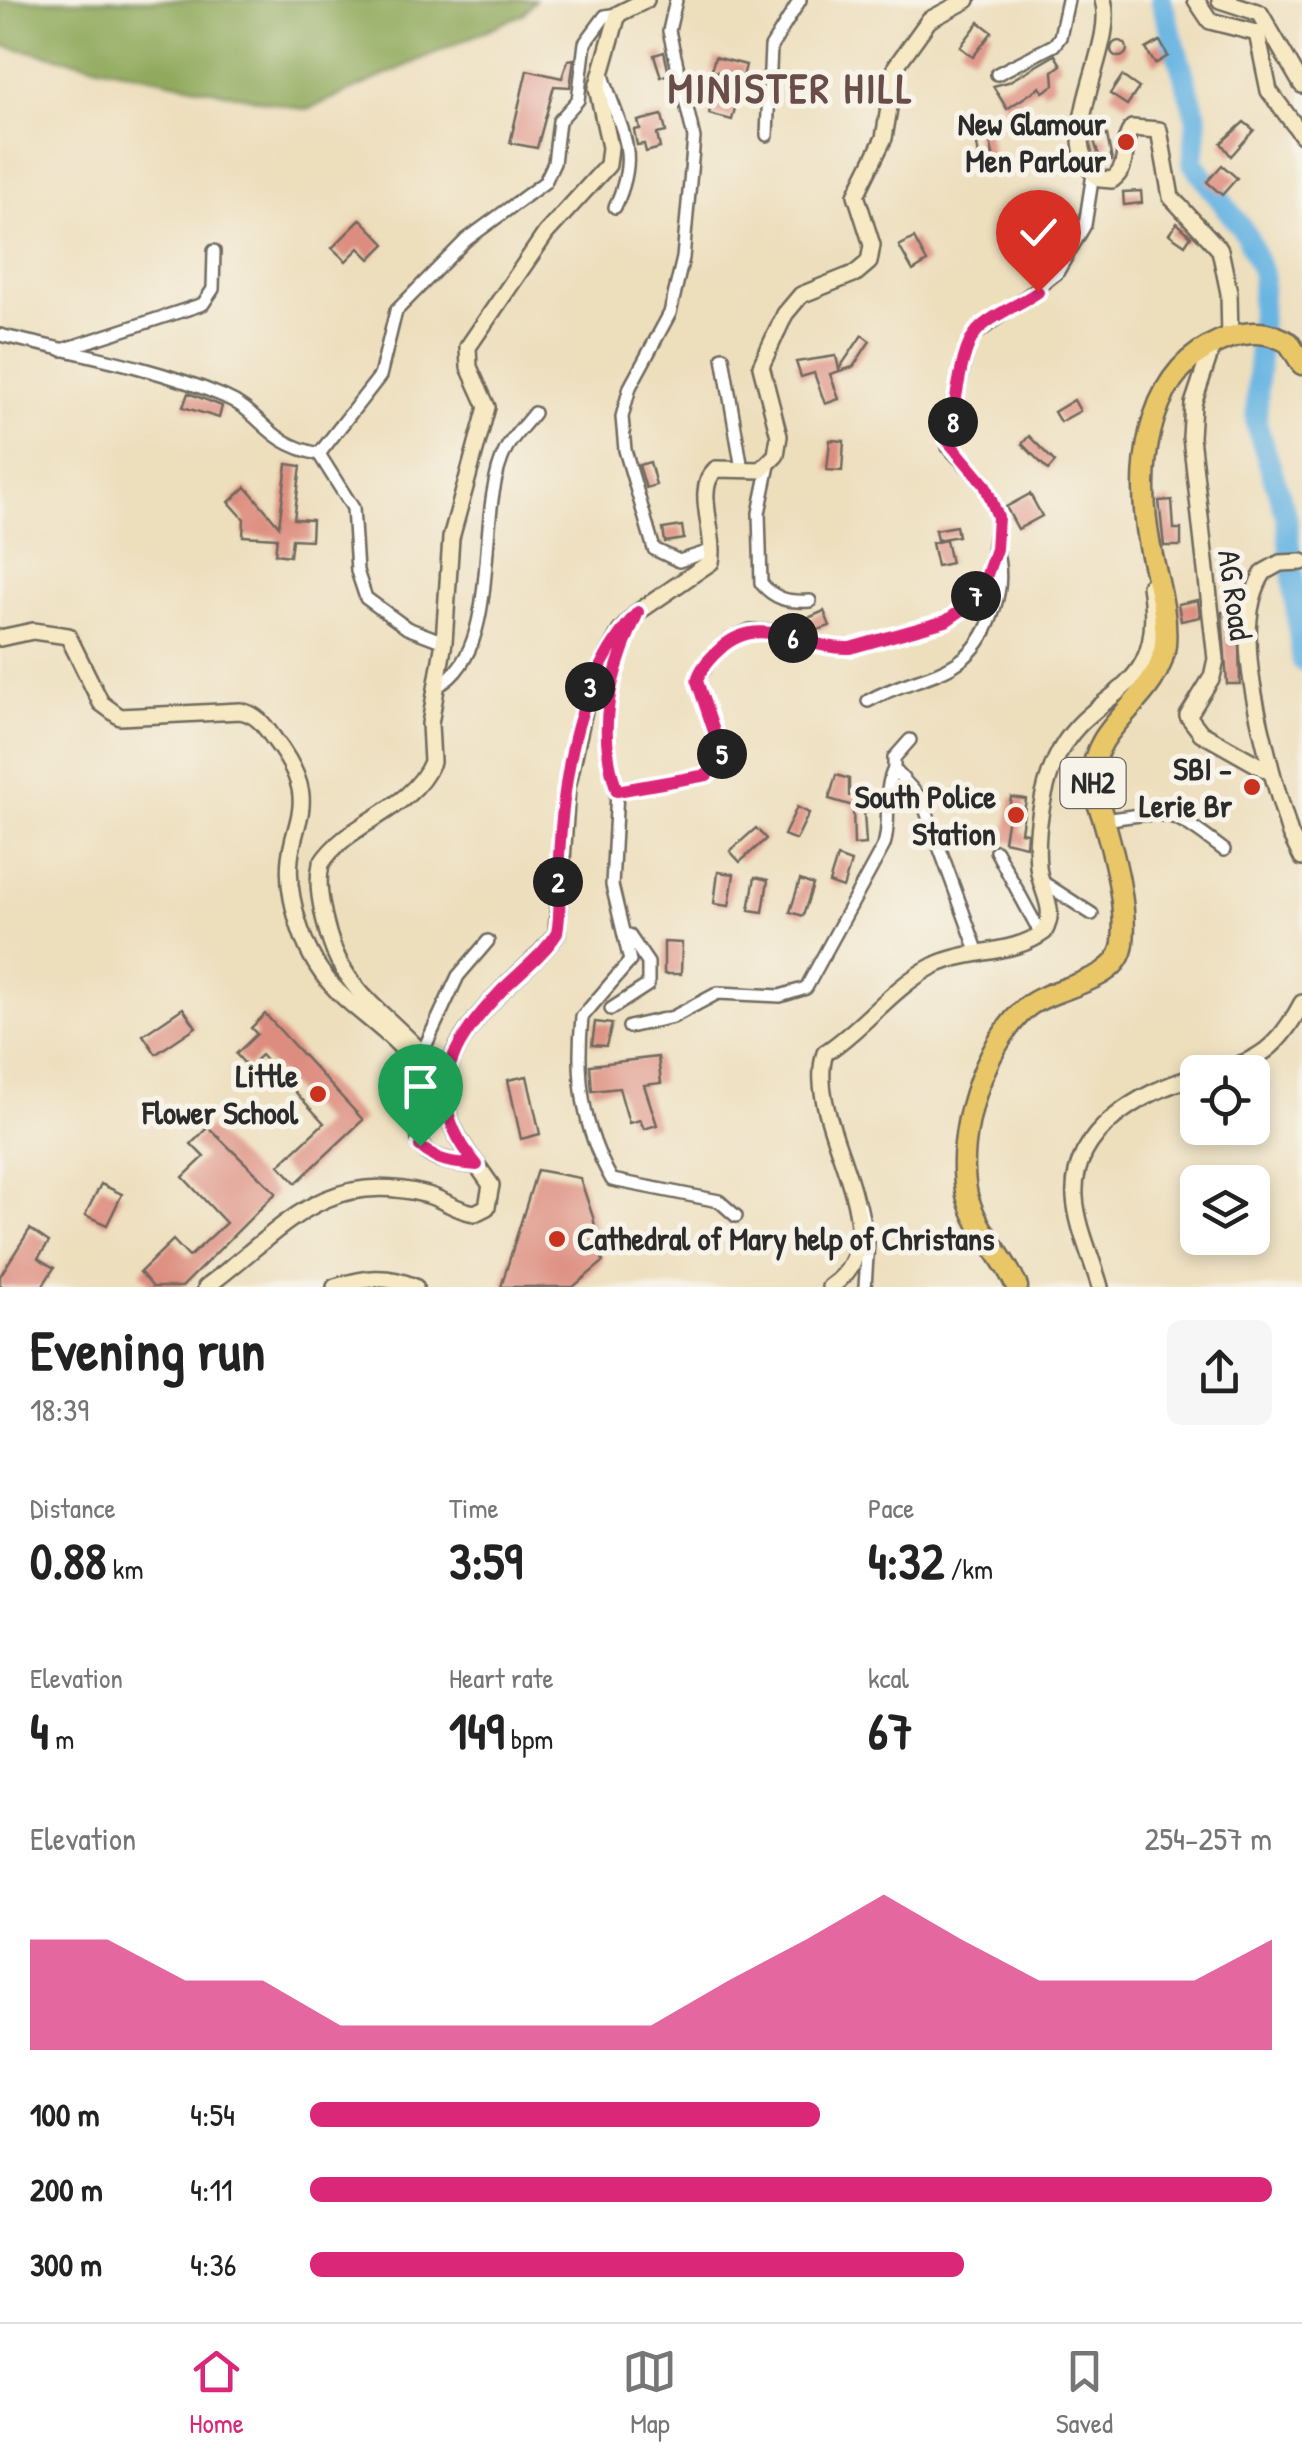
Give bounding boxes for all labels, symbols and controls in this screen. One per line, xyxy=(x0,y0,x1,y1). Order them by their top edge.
district label: MINISTER HILL xyxy=(668,59,914,116)
place label: New Glamour Men Parlour xyxy=(958,102,1107,182)
marker: New Glamour Men Parlour xyxy=(1115,131,1137,153)
pin xyxy=(996,190,1081,293)
icon: check xyxy=(1011,205,1066,260)
pin: 8 xyxy=(928,397,978,447)
text: 8 xyxy=(947,403,959,441)
street label: AG Road xyxy=(1208,547,1263,643)
pin: 7 xyxy=(951,571,1001,621)
text: 7 xyxy=(969,577,983,615)
pin: 6 xyxy=(768,613,818,663)
text: 6 xyxy=(787,619,799,657)
pin: 3 xyxy=(565,662,615,712)
text: 3 xyxy=(584,668,596,706)
pin: 5 xyxy=(697,729,747,779)
text: 5 xyxy=(716,735,728,773)
place label: SBI - Lerie Br xyxy=(1139,747,1233,827)
road number: NH2 xyxy=(1060,758,1126,808)
place label: South Police Station xyxy=(855,775,996,855)
marker: SBI - Lerie Br xyxy=(1241,776,1263,798)
marker: South Police Station xyxy=(1005,804,1027,826)
pin: 2 xyxy=(533,857,583,907)
text: 2 xyxy=(551,863,565,901)
pin xyxy=(378,1044,463,1147)
place label: Little Flower School xyxy=(142,1054,299,1134)
map controls xyxy=(1180,1055,1270,1255)
button: locate xyxy=(1180,1055,1270,1145)
icon: arrive xyxy=(393,1059,448,1114)
marker: Little Flower School xyxy=(307,1083,329,1105)
button: layers xyxy=(1180,1165,1270,1255)
place label: Cathedral of Mary help of Christans xyxy=(577,1217,995,1261)
marker: Cathedral of Mary help of Christans xyxy=(546,1228,568,1250)
text: Evening run xyxy=(30,1313,265,1387)
button: share xyxy=(1167,1320,1272,1425)
text: 18:39 xyxy=(30,1388,89,1431)
text: Distance xyxy=(30,1489,116,1527)
text: Time xyxy=(449,1489,499,1527)
text: Pace xyxy=(868,1489,914,1527)
text: 0.88 xyxy=(30,1527,106,1595)
text: 3:59 xyxy=(449,1527,523,1595)
text: 4:32 xyxy=(868,1527,944,1595)
text: km xyxy=(106,1550,144,1588)
text: /km xyxy=(944,1550,993,1588)
text: Elevation xyxy=(30,1659,123,1697)
text: Heart rate xyxy=(449,1659,554,1697)
text: kcal xyxy=(868,1659,909,1697)
text: 4 xyxy=(30,1697,49,1765)
text: 149 xyxy=(449,1697,504,1765)
text: 67 xyxy=(868,1697,913,1765)
text: m xyxy=(49,1720,74,1758)
text: bpm xyxy=(504,1720,553,1758)
text: Elevation xyxy=(30,1817,136,1860)
text: 254–257 m xyxy=(1145,1817,1272,1860)
text: 100 m xyxy=(30,2093,99,2136)
text: 4:54 xyxy=(190,2093,235,2136)
text: 200 m xyxy=(30,2168,103,2211)
text: 4:11 xyxy=(190,2168,233,2211)
text: 300 m xyxy=(30,2243,102,2286)
text: 4:36 xyxy=(190,2243,237,2286)
tab: Home xyxy=(189,2344,244,2442)
tab: Map xyxy=(622,2344,677,2442)
tab: Saved xyxy=(1056,2344,1113,2442)

